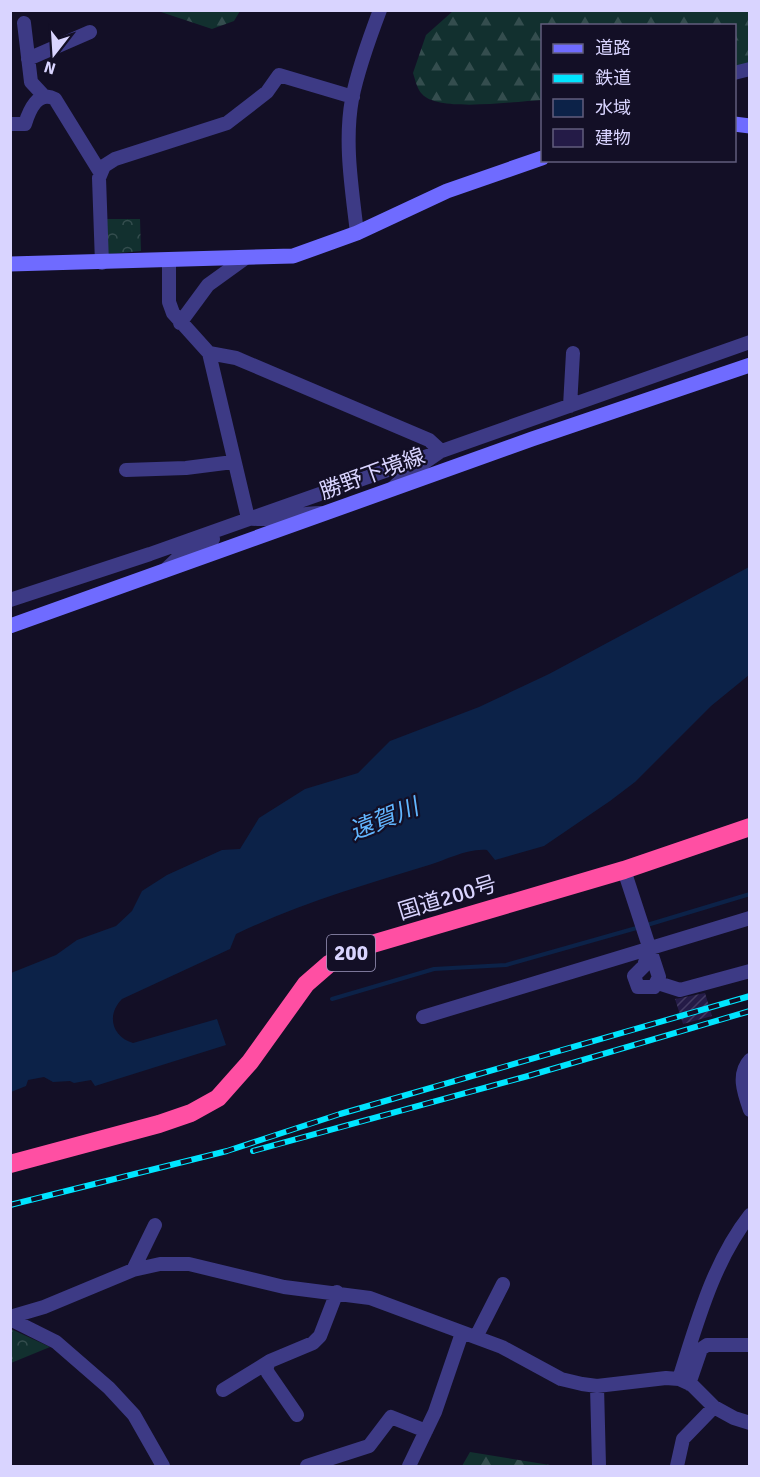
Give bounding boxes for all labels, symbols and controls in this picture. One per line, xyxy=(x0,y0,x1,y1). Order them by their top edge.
north arrow xyxy=(24,24,84,84)
legend xyxy=(541,24,736,162)
text: 道路 xyxy=(595,37,631,59)
text: N xyxy=(42,56,58,79)
text: 鉄道 xyxy=(595,67,631,89)
text: 水域 xyxy=(595,97,631,119)
text: 建物 xyxy=(595,127,631,149)
street label: 勝野下境線 xyxy=(316,442,428,505)
water label: 遠賀川 xyxy=(345,790,426,846)
street label: 国道200号 xyxy=(395,870,500,925)
road number: 200 xyxy=(327,935,375,971)

